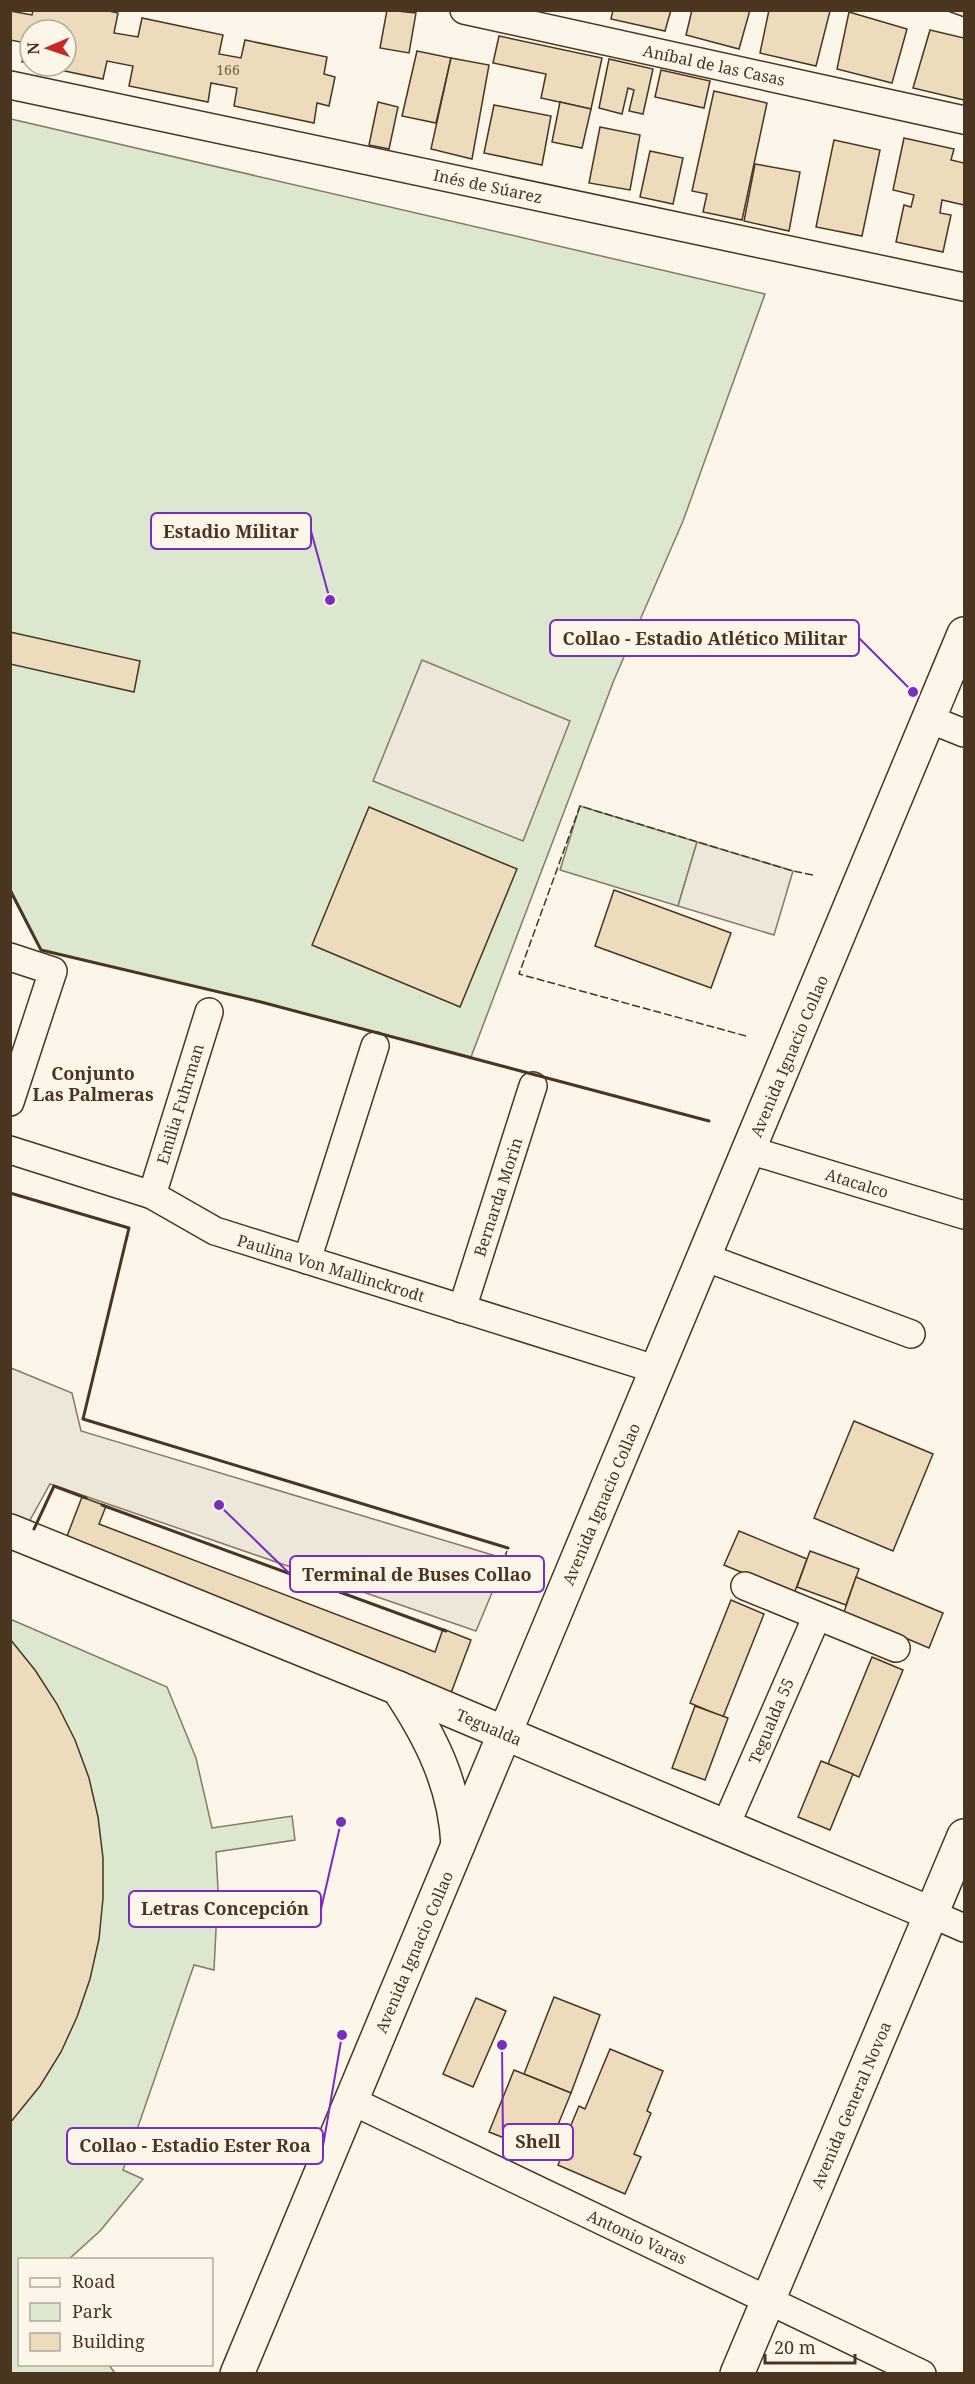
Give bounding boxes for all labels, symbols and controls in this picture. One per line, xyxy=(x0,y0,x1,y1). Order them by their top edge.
north arrow xyxy=(18,18,78,78)
street label: Aníbal de las Casas xyxy=(641,39,787,91)
text: N xyxy=(22,41,44,55)
house number: 166 xyxy=(216,60,240,79)
street label: Inés de Súarez xyxy=(432,164,544,208)
callout: Estadio Militar xyxy=(151,513,311,549)
text: Estadio Militar xyxy=(163,519,300,543)
callout: Collao - Estadio Atlético Militar xyxy=(550,620,859,656)
text: Collao - Estadio Atlético Militar xyxy=(563,626,848,650)
street label: Avenida Ignacio Collao xyxy=(745,972,833,1140)
street label: Emilia Fuhrman xyxy=(151,1041,209,1167)
district label: Conjunto Las Palmeras xyxy=(32,1061,154,1106)
street label: Bernarda Morin xyxy=(468,1135,528,1259)
street label: Atacalco xyxy=(823,1163,891,1203)
street label: Paulina Von Mallinckrodt xyxy=(235,1229,428,1307)
street label: Avenida Ignacio Collao xyxy=(557,1420,645,1588)
callout: Terminal de Buses Collao xyxy=(290,1556,544,1592)
text: Terminal de Buses Collao xyxy=(302,1562,532,1586)
street label: Tegualda 55 xyxy=(743,1675,799,1767)
street label: Tegualda xyxy=(453,1703,525,1751)
street label: Avenida Ignacio Collao xyxy=(370,1868,458,2036)
callout: Letras Concepción xyxy=(129,1891,321,1927)
text: Letras Concepción xyxy=(141,1896,309,1920)
street label: Avenida General Novoa xyxy=(806,2018,896,2192)
callout: Shell xyxy=(503,2124,573,2160)
callout: Collao - Estadio Ester Roa xyxy=(67,2128,323,2164)
text: Shell xyxy=(515,2129,561,2153)
text: Collao - Estadio Ester Roa xyxy=(79,2133,311,2157)
street label: Antonio Varas xyxy=(584,2204,690,2270)
legend xyxy=(18,2258,213,2366)
text: Road xyxy=(72,2269,115,2293)
text: Park xyxy=(72,2299,112,2323)
scale bar xyxy=(765,2327,855,2365)
text: Building xyxy=(72,2329,145,2353)
text: 20 m xyxy=(774,2335,816,2359)

